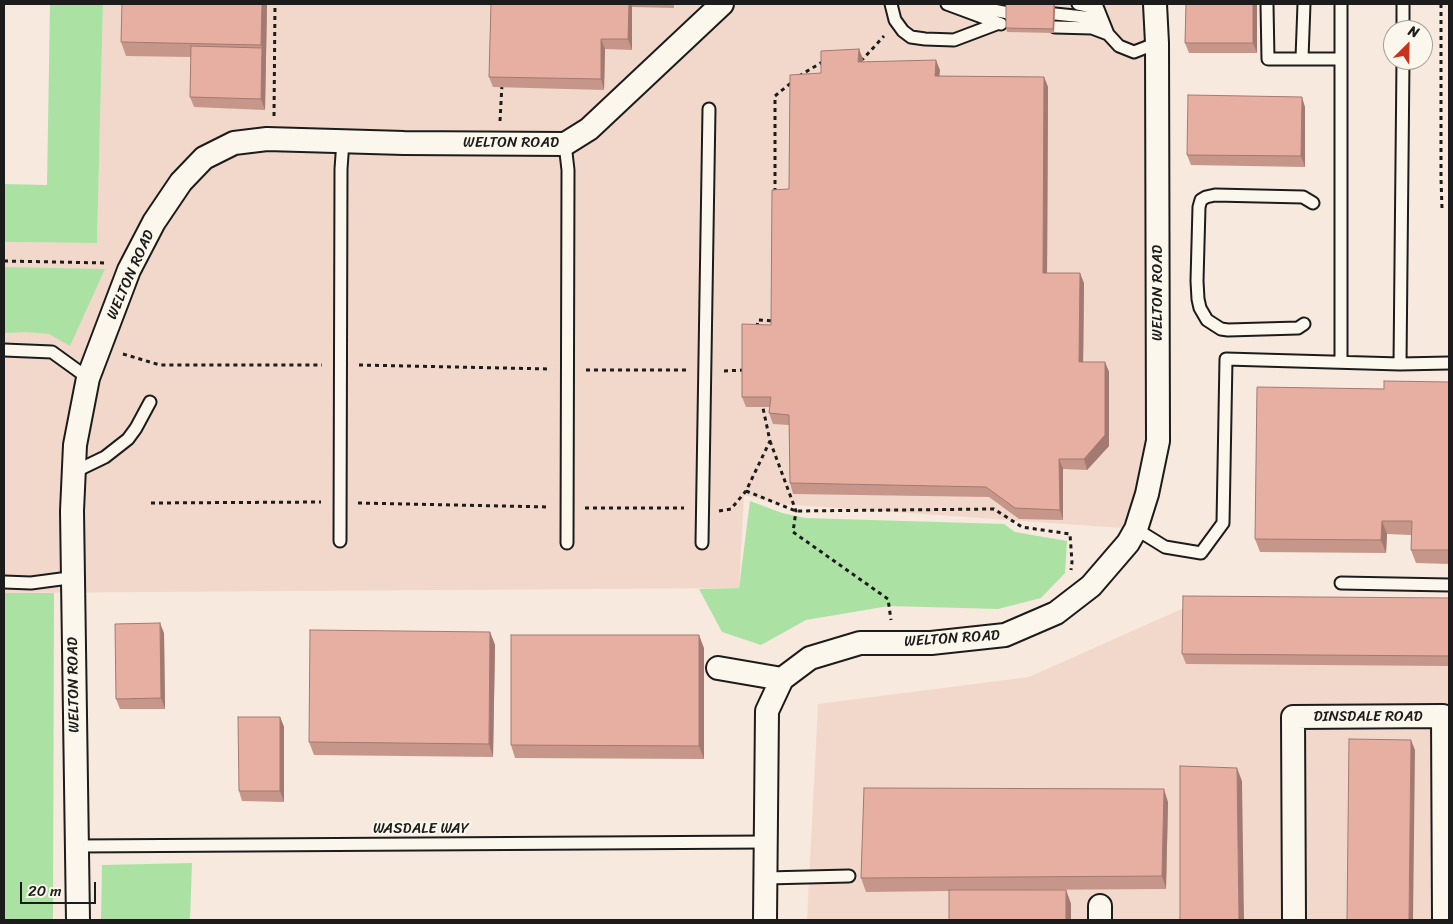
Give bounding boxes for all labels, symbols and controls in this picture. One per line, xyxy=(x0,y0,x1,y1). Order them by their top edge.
text: N xyxy=(1404,18,1423,45)
north arrow xyxy=(1383,20,1433,70)
street label: WELTON ROAD xyxy=(463,134,559,152)
street label: WELTON ROAD xyxy=(103,228,159,322)
street label: WELTON ROAD xyxy=(1149,245,1167,341)
street label: WELTON ROAD xyxy=(904,627,1000,651)
street label: WELTON ROAD xyxy=(64,637,84,733)
street label: DINSDALE ROAD xyxy=(1314,708,1422,726)
street label: WASDALE WAY xyxy=(373,820,469,838)
scale bar xyxy=(22,872,99,904)
text: 20 m xyxy=(28,878,62,904)

